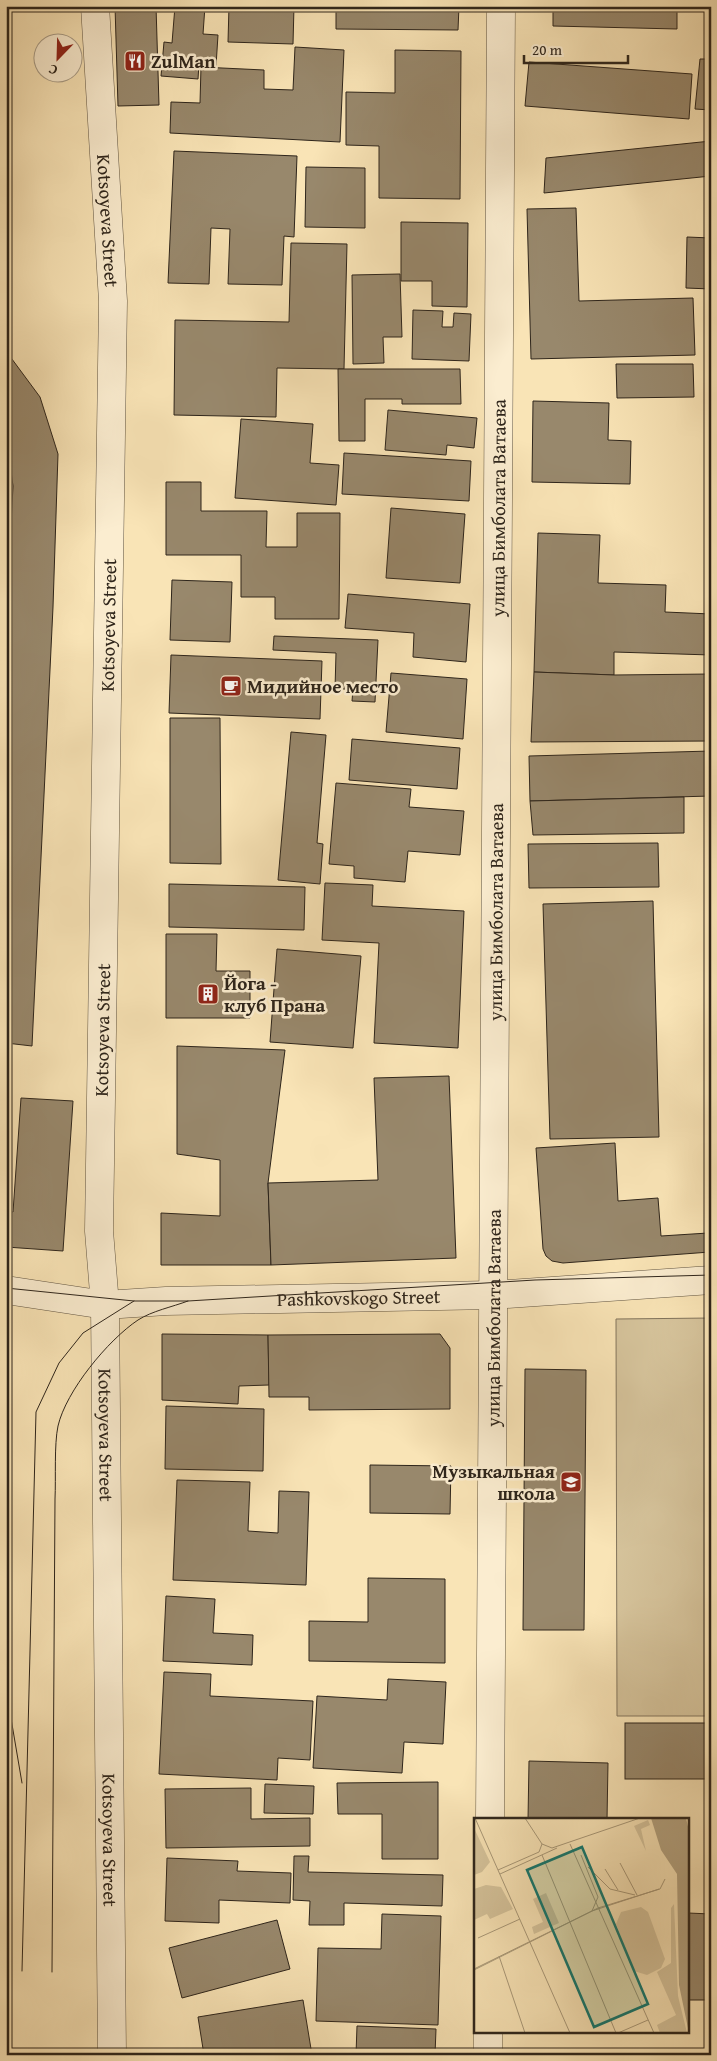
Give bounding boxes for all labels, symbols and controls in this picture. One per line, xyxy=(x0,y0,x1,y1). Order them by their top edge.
north arrow xyxy=(32,32,82,82)
scale bar xyxy=(524,32,628,64)
text: 20 m xyxy=(532,39,563,60)
place label: ZulMan xyxy=(151,47,216,75)
restaurant icon: ZulMan xyxy=(123,49,147,73)
text: С xyxy=(45,59,60,81)
street label: Kotsoyeva Street xyxy=(90,153,126,288)
street label: улица Бимболата Ватаева xyxy=(483,399,513,618)
street label: Kotsoyeva Street xyxy=(93,558,123,692)
place label: Мидийное место xyxy=(247,672,398,700)
cafe icon: Мидийное место xyxy=(219,674,243,698)
street label: улица Бимболата Ватаева xyxy=(481,803,510,1022)
street label: Kotsoyeva Street xyxy=(87,963,117,1097)
place label: Йога - клуб Прана xyxy=(224,969,326,1019)
building icon: Йога - клуб Прана xyxy=(196,982,220,1006)
street label: улица Бимболата Ватаева xyxy=(478,1209,508,1428)
street label: Pashkovskogo Street xyxy=(277,1282,441,1313)
street label: Kotsoyeva Street xyxy=(92,1368,121,1502)
place label: Музыкальная школа xyxy=(432,1457,555,1507)
school or university icon: Музыкальная школа xyxy=(559,1470,583,1494)
street label: Kotsoyeva Street xyxy=(95,1773,125,1907)
inset map xyxy=(474,1818,690,2034)

